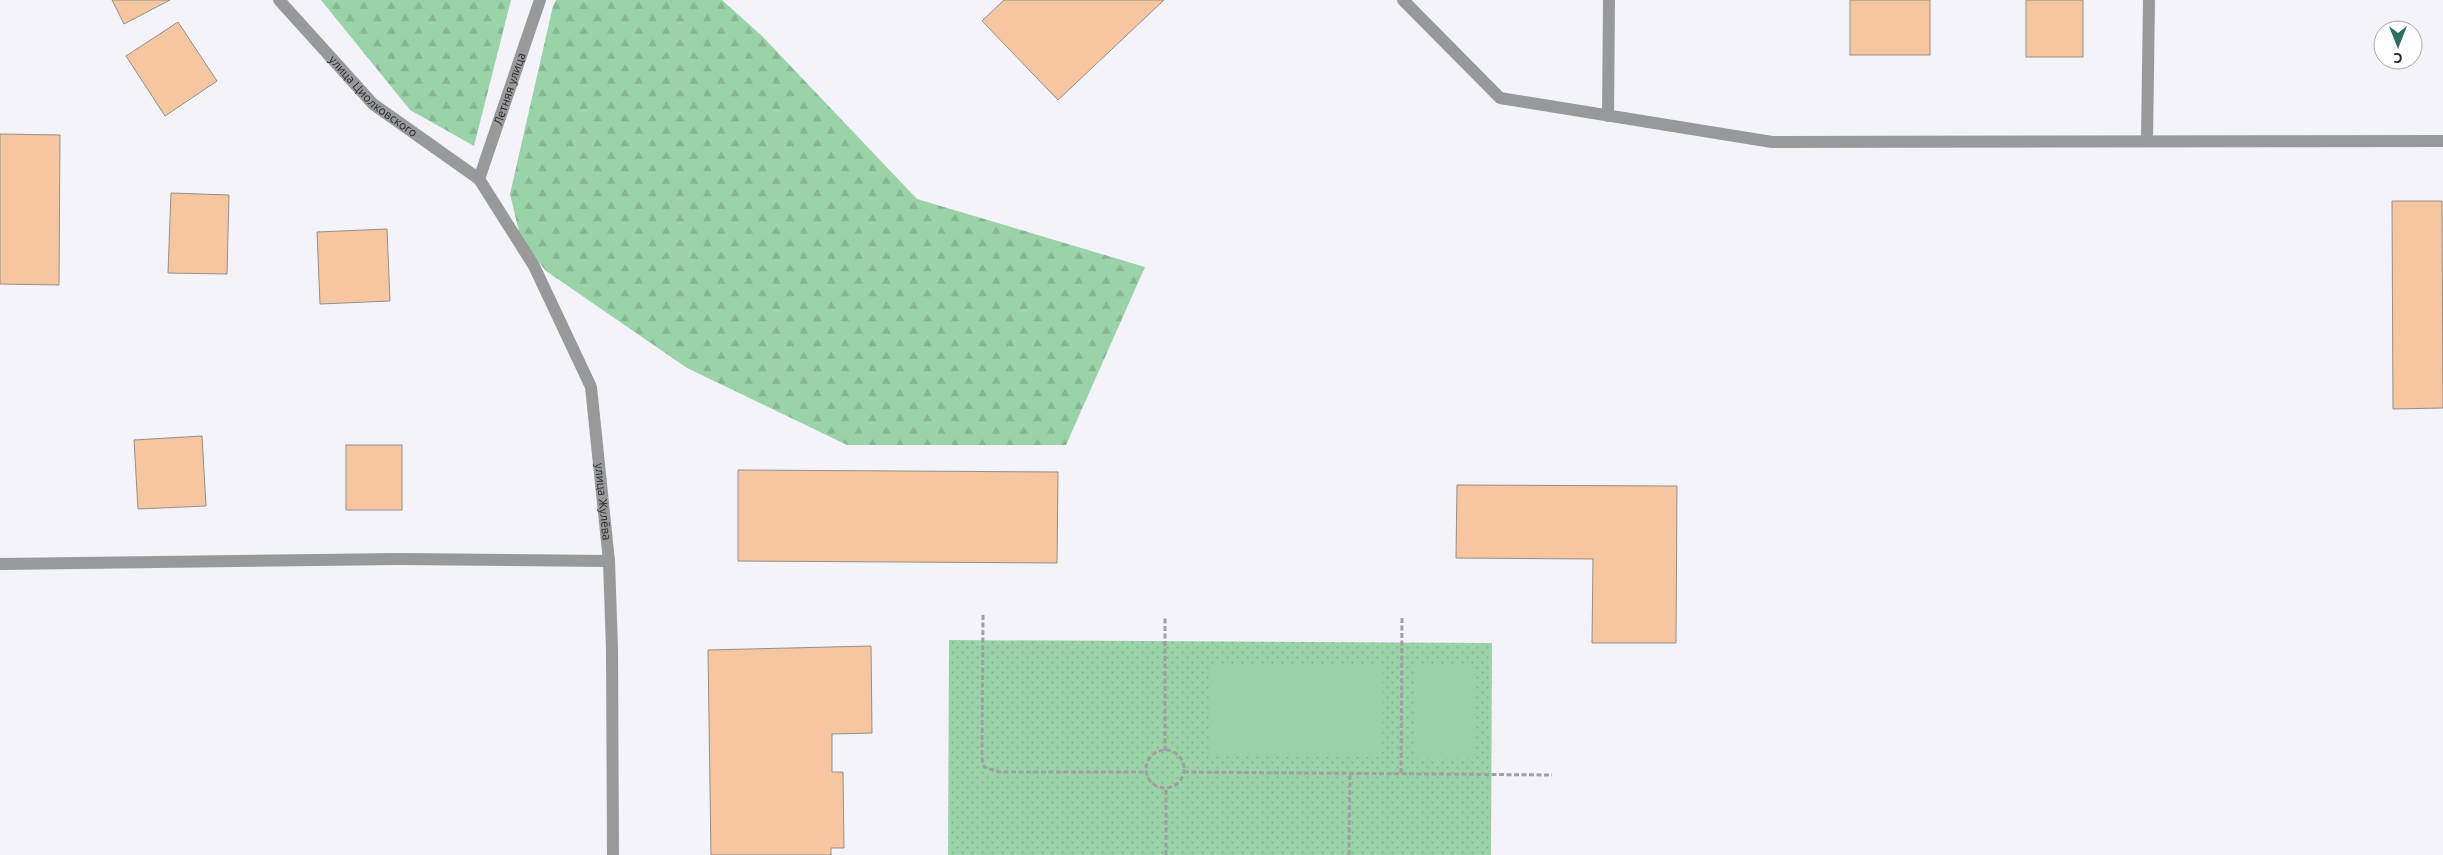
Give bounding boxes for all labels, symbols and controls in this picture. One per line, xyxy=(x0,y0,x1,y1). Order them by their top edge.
north arrow xyxy=(2373,20,2423,70)
text: С xyxy=(2393,50,2402,66)
street label: Летняя улица xyxy=(491,51,528,127)
street label: улица Циолковского xyxy=(326,53,420,139)
street label: улица Жулёва xyxy=(593,462,614,541)

